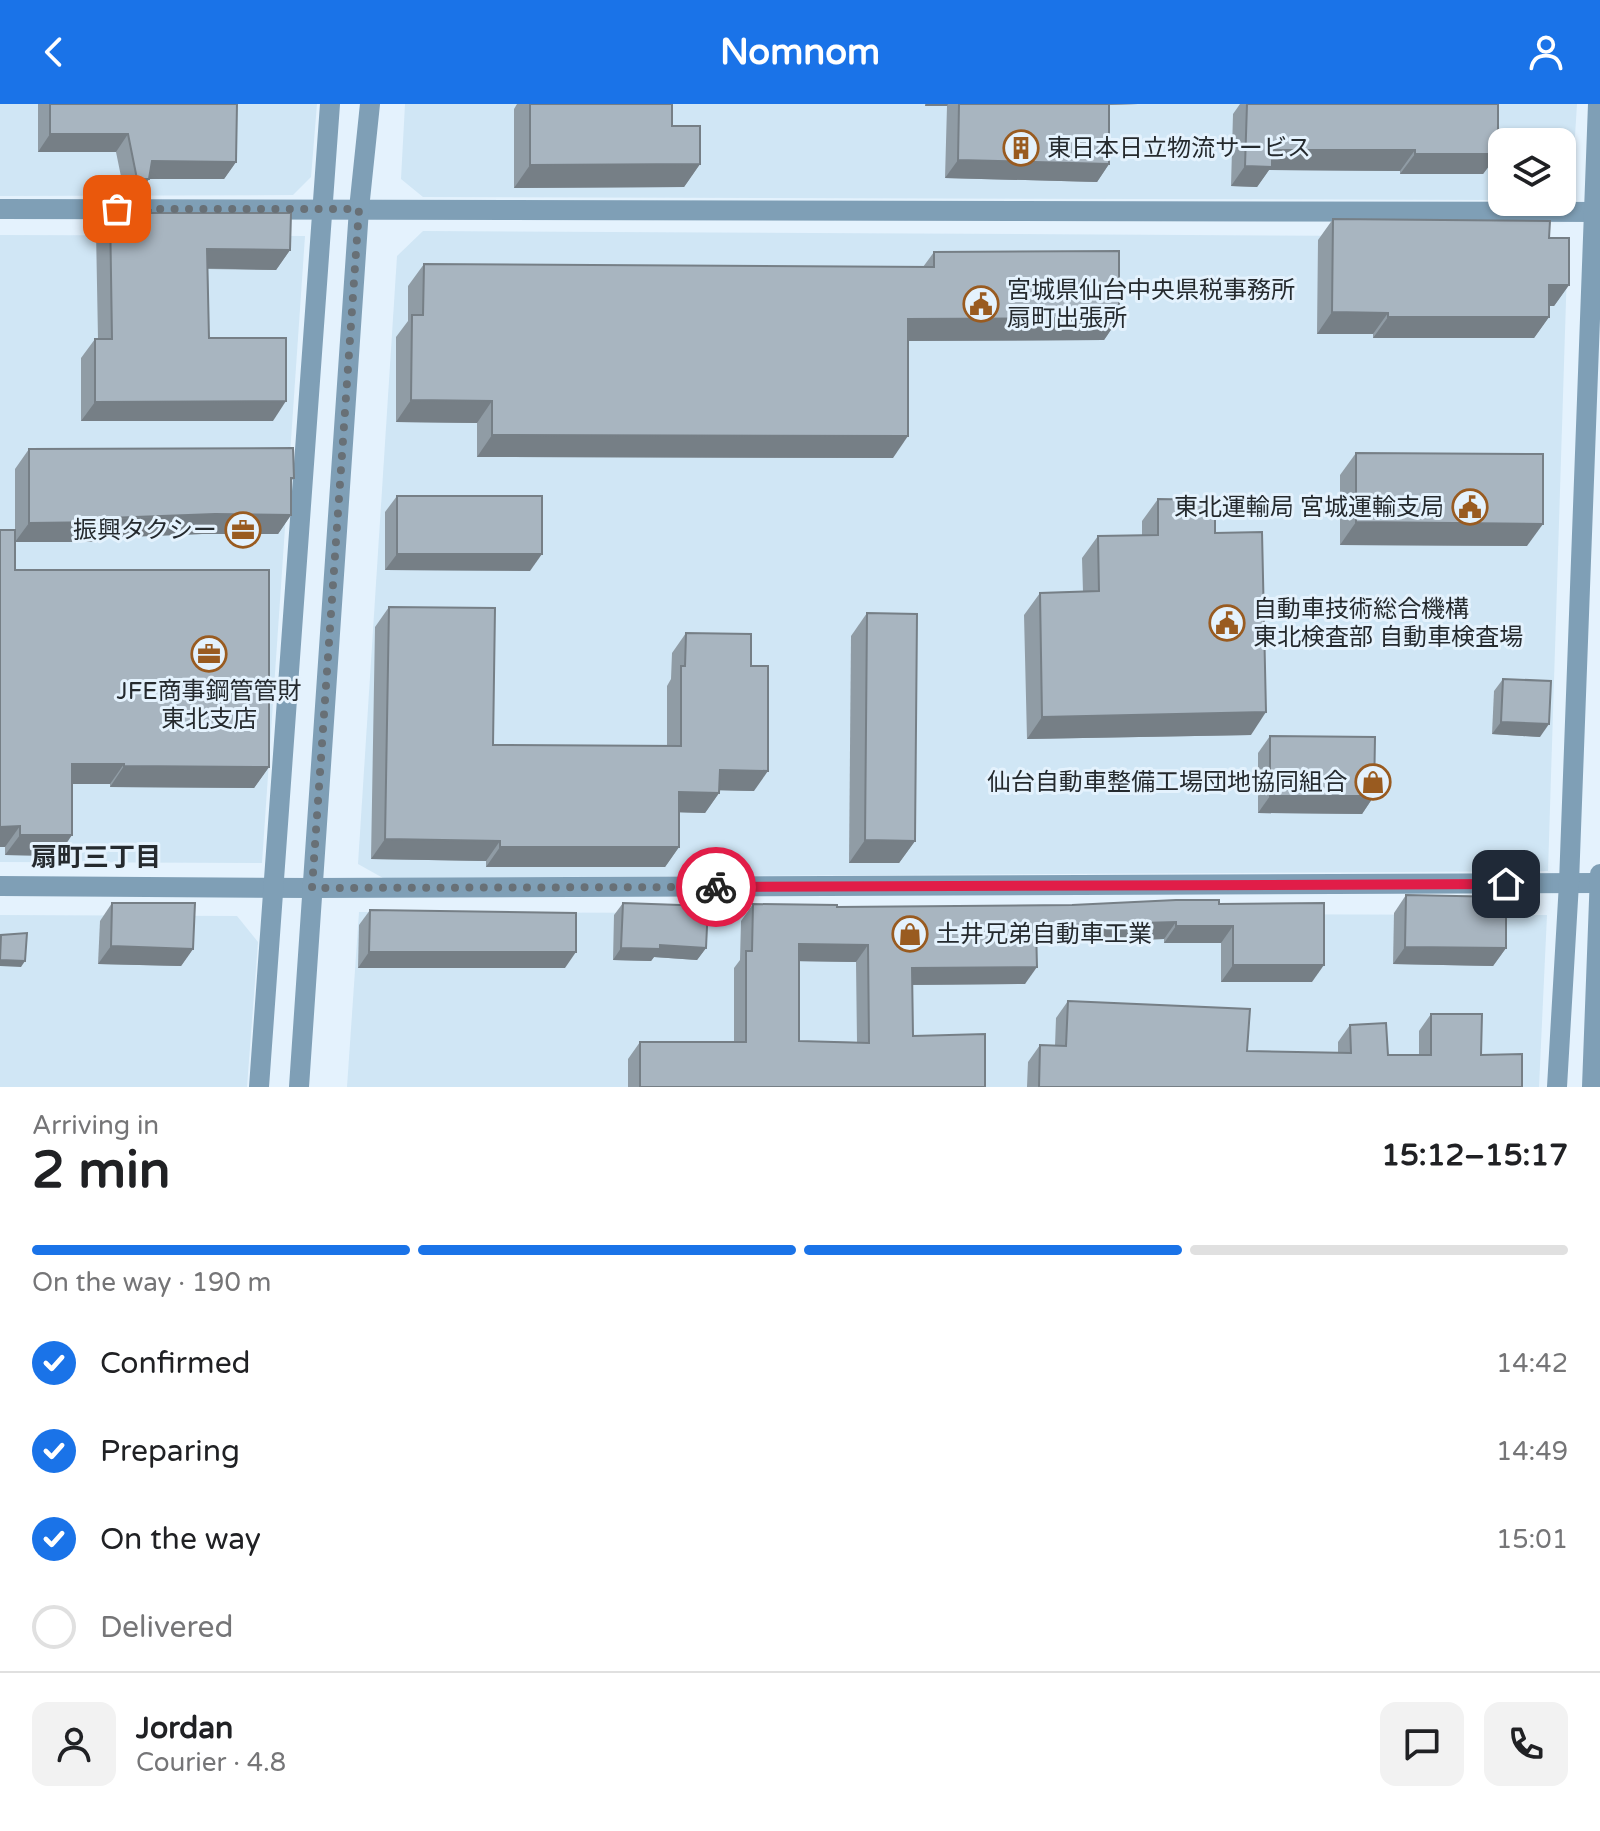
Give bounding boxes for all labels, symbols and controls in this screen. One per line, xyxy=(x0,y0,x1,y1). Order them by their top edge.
icon: back xyxy=(32,30,76,74)
icon: person xyxy=(1524,30,1568,74)
text: Nomnom xyxy=(720,31,880,74)
map controls xyxy=(1488,128,1576,216)
button: layers xyxy=(1488,128,1576,216)
building icon: 東日本日立物流サービス xyxy=(1002,129,1040,167)
place label: 東日本日立物流サービス xyxy=(1047,134,1311,163)
pin xyxy=(83,175,151,243)
icon: bag xyxy=(95,187,139,231)
place label: 宮城県仙台中央県税事務所 扇町出張所 xyxy=(1007,276,1295,333)
public building icon: 宮城県仙台中央県税事務所 扇町出張所 xyxy=(962,285,1000,323)
public building icon: 東北運輸局 宮城運輸支局 xyxy=(1451,488,1489,526)
place label: 東北運輸局 宮城運輸支局 xyxy=(1174,493,1444,522)
office icon: 振興タクシー xyxy=(224,511,262,549)
place label: 振興タクシー xyxy=(73,516,217,545)
place label: 自動車技術総合機構 東北検査部 自動車検査場 xyxy=(1253,595,1523,652)
public building icon: 自動車技術総合機構 東北検査部 自動車検査場 xyxy=(1208,604,1246,642)
office icon: JFE商事鋼管管財 東北支店 xyxy=(190,635,228,673)
place label: JFE商事鋼管管財 東北支店 xyxy=(116,677,302,734)
shop icon: 仙台自動車整備工場団地協同組合 xyxy=(1354,763,1392,801)
place label: 仙台自動車整備工場団地協同組合 xyxy=(987,768,1347,797)
district label: 扇町三丁目 xyxy=(31,842,161,873)
courier xyxy=(676,847,756,927)
pin xyxy=(1472,850,1540,918)
icon: home xyxy=(1484,862,1528,906)
icon: bike xyxy=(694,865,738,909)
shop icon: 土井兄弟自動車工業 xyxy=(891,915,929,953)
place label: 土井兄弟自動車工業 xyxy=(936,920,1152,949)
text: Arriving in xyxy=(32,1110,159,1141)
text: 15:12–15:17 xyxy=(1381,1137,1568,1174)
text: 2 min xyxy=(32,1139,171,1202)
text: On the way · 190 m xyxy=(32,1267,271,1298)
icon: check xyxy=(32,1341,76,1385)
text: Confirmed xyxy=(100,1345,251,1382)
text: 14:42 xyxy=(1496,1348,1568,1379)
icon: check xyxy=(32,1429,76,1473)
text: Preparing xyxy=(100,1433,240,1470)
text: 14:49 xyxy=(1496,1436,1568,1467)
icon: check xyxy=(32,1517,76,1561)
text: On the way xyxy=(100,1521,261,1558)
text: 15:01 xyxy=(1496,1524,1568,1555)
text: Delivered xyxy=(100,1609,234,1646)
button: person xyxy=(32,1702,116,1786)
button: chat xyxy=(1380,1702,1464,1786)
button: phone xyxy=(1484,1702,1568,1786)
text: Jordan xyxy=(136,1710,233,1747)
text: Courier · 4.8 xyxy=(136,1747,286,1778)

